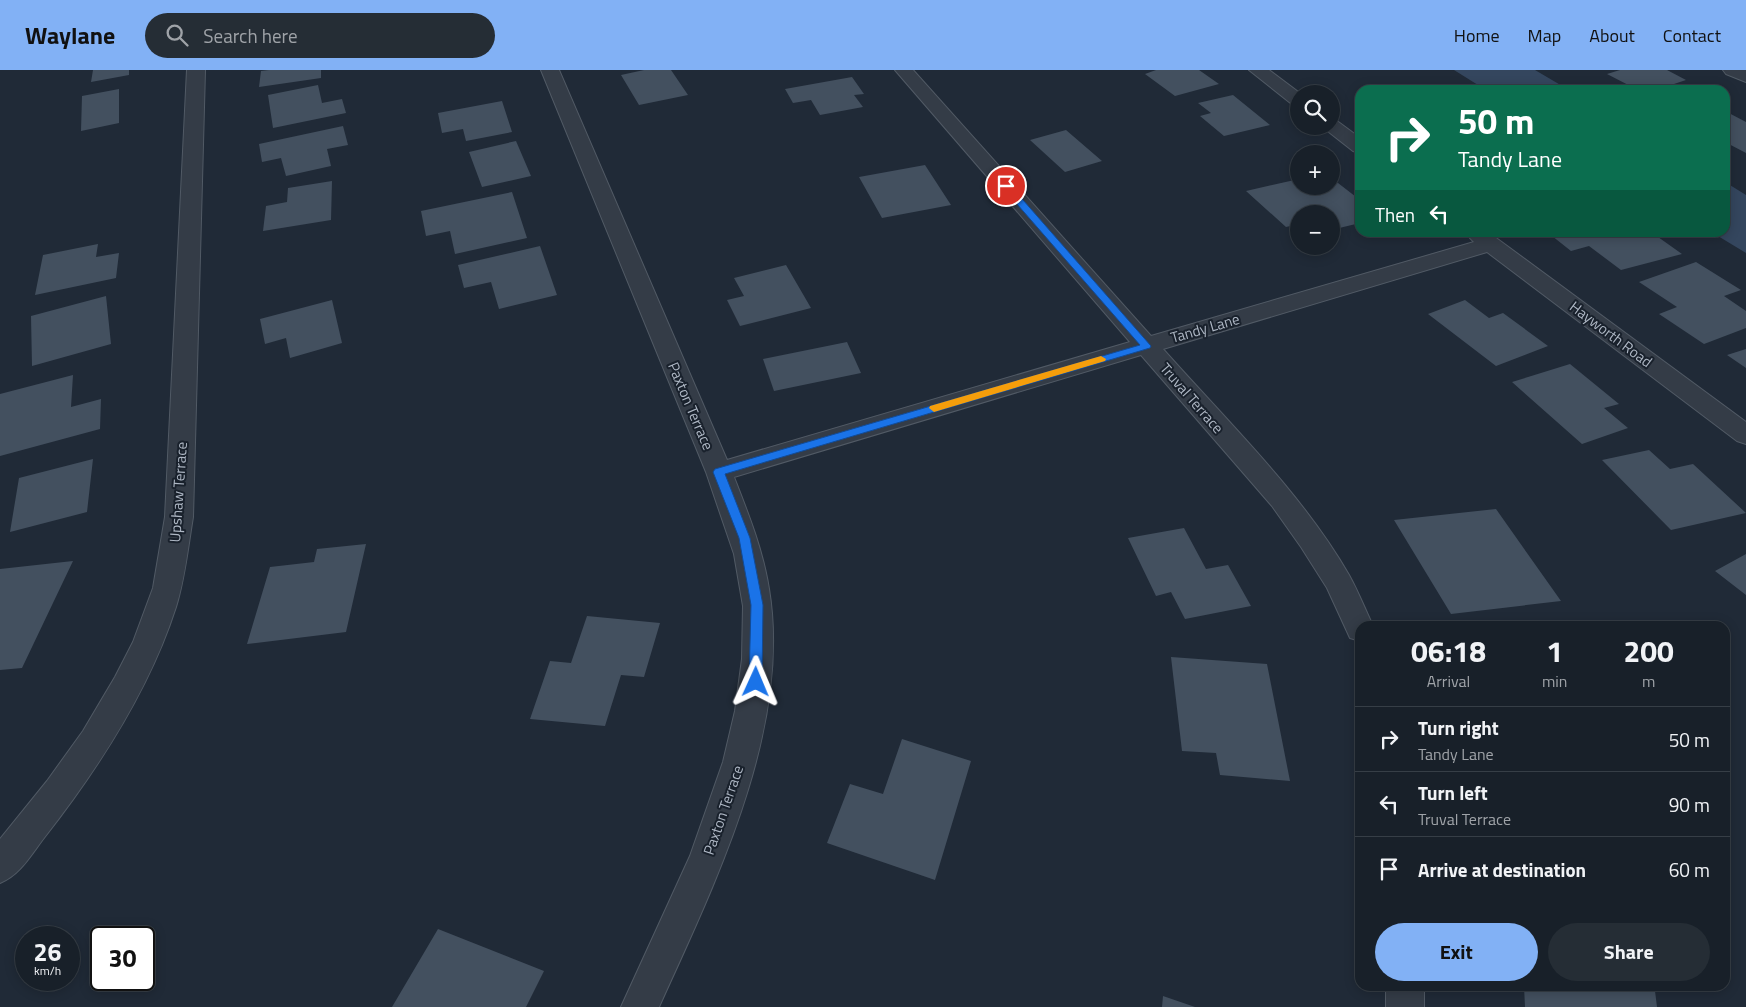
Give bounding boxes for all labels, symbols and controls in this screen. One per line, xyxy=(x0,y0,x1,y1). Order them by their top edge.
search box xyxy=(145,13,495,58)
text: Waylane xyxy=(25,17,115,53)
icon: search xyxy=(163,21,191,49)
text: Search here xyxy=(203,21,298,50)
text: Home xyxy=(1454,22,1500,49)
text: Map xyxy=(1528,22,1561,49)
text: About xyxy=(1589,22,1635,49)
text: Contact xyxy=(1663,22,1721,49)
map controls xyxy=(1290,85,1340,255)
button: search xyxy=(1290,85,1340,135)
text: 50 m xyxy=(1458,94,1534,148)
icon: right xyxy=(1375,105,1440,170)
text: Tandy Lane xyxy=(1458,142,1562,176)
button: + xyxy=(1290,145,1340,195)
pin xyxy=(985,165,1027,207)
icon: arrive xyxy=(992,172,1020,200)
text: Then xyxy=(1375,200,1415,229)
icon: left xyxy=(1425,200,1453,228)
button: − xyxy=(1290,205,1340,255)
street label: Hayworth Road xyxy=(1565,295,1657,373)
street label: Tandy Lane xyxy=(1168,307,1242,349)
street label: Paxton Terrace xyxy=(662,358,720,454)
street label: Truval Terrace xyxy=(1155,358,1229,438)
street label: Upshaw Terrace xyxy=(163,441,193,543)
text: 06:18 xyxy=(1411,628,1486,674)
text: 1 xyxy=(1546,628,1563,674)
text: 200 xyxy=(1624,628,1674,674)
position arrow xyxy=(729,655,781,707)
text: Arrival xyxy=(1427,669,1470,693)
text: min xyxy=(1542,669,1567,693)
text: m xyxy=(1642,669,1655,693)
text: Turn right xyxy=(1418,713,1499,742)
icon: right xyxy=(1375,725,1403,753)
text: 50 m xyxy=(1669,725,1710,754)
text: Tandy Lane xyxy=(1418,742,1494,766)
street label: Paxton Terrace xyxy=(697,762,749,858)
text: Turn left xyxy=(1418,778,1488,807)
icon: left xyxy=(1375,790,1403,818)
text: 90 m xyxy=(1669,790,1710,819)
text: Truval Terrace xyxy=(1418,807,1511,831)
icon: arrive xyxy=(1375,855,1403,883)
text: Arrive at destination xyxy=(1418,855,1586,884)
text: 60 m xyxy=(1669,855,1710,884)
button: Exit xyxy=(1375,923,1538,981)
button: Share xyxy=(1548,923,1710,981)
speed limit sign: 30 xyxy=(90,926,155,991)
text: 26 xyxy=(33,933,62,971)
text: km/h xyxy=(34,961,61,980)

